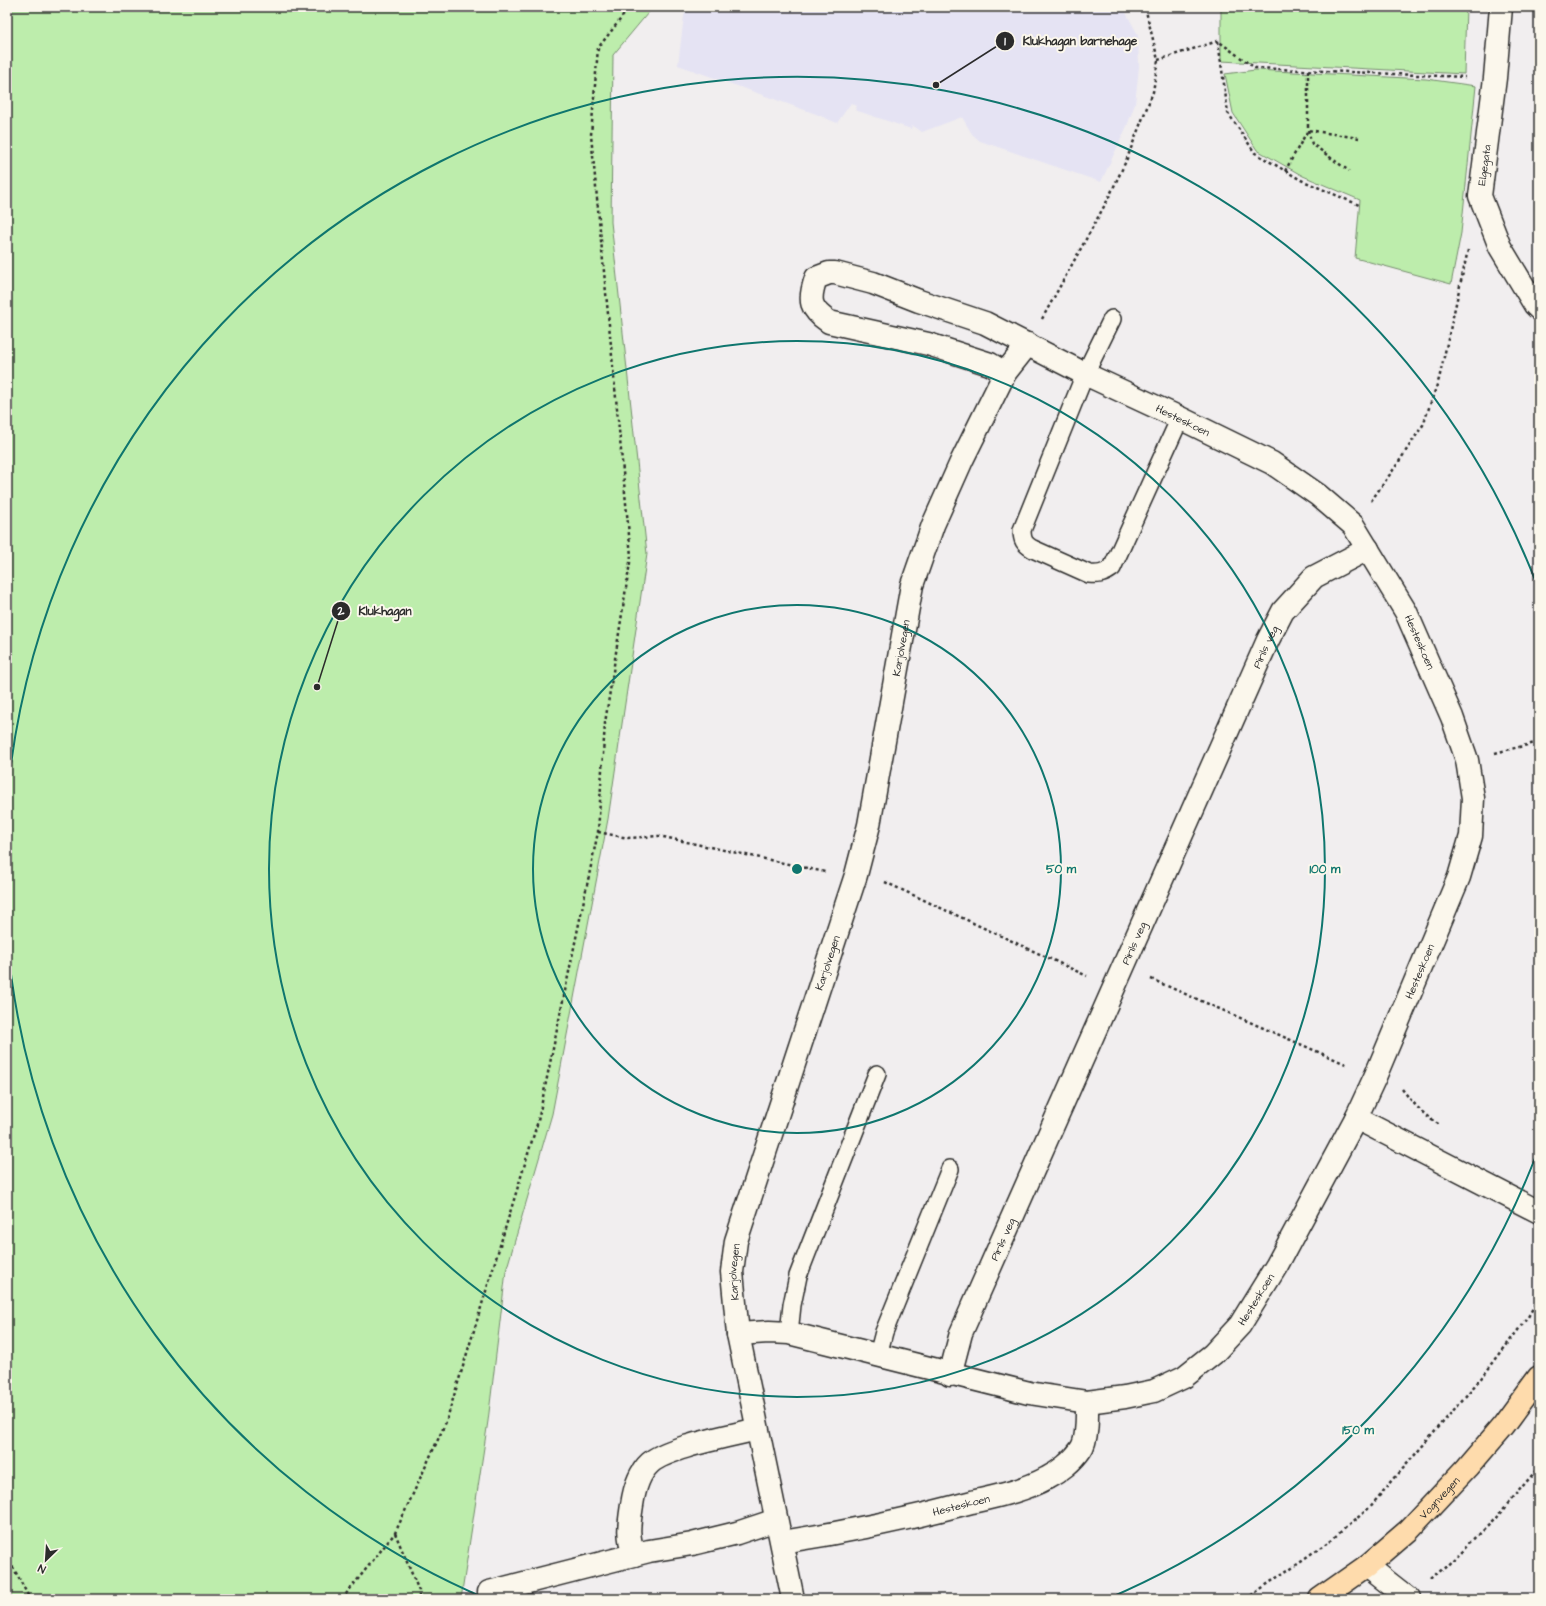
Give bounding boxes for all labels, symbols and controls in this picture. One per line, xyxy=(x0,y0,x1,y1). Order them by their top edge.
callout: Klukhagan barnehage xyxy=(995,29,1145,53)
text: 1 xyxy=(1004,33,1006,50)
text: Klukhagan barnehage xyxy=(1023,33,1138,52)
street label: Elgegata xyxy=(1474,143,1496,187)
street label: Hesteskoen xyxy=(1153,401,1213,440)
callout: Klukhagan xyxy=(331,599,420,623)
text: 2 xyxy=(337,603,345,620)
text: Klukhagan xyxy=(359,603,411,622)
street label: Hesteskoen xyxy=(1401,612,1438,672)
street label: Karjolvegen xyxy=(889,618,914,677)
street label: Pirils veg xyxy=(1249,623,1283,671)
text: 50 m xyxy=(1046,861,1077,878)
text: 100 m xyxy=(1310,861,1341,878)
centre of rings xyxy=(790,862,804,876)
street label: Pirils veg xyxy=(1118,919,1151,967)
street label: Karjolvegen xyxy=(812,933,844,992)
street label: Hesteskoen xyxy=(1402,941,1438,1001)
street label: Pirils veg xyxy=(987,1215,1020,1263)
street label: Karjolvegen xyxy=(725,1242,744,1301)
street label: Hesteskoen xyxy=(1235,1270,1278,1328)
text: 150 m xyxy=(1342,1422,1375,1439)
street label: Vognvegen xyxy=(1416,1473,1464,1523)
street label: Hesteskoen xyxy=(931,1491,992,1520)
north arrow xyxy=(26,1540,66,1580)
text: N xyxy=(36,1560,48,1577)

